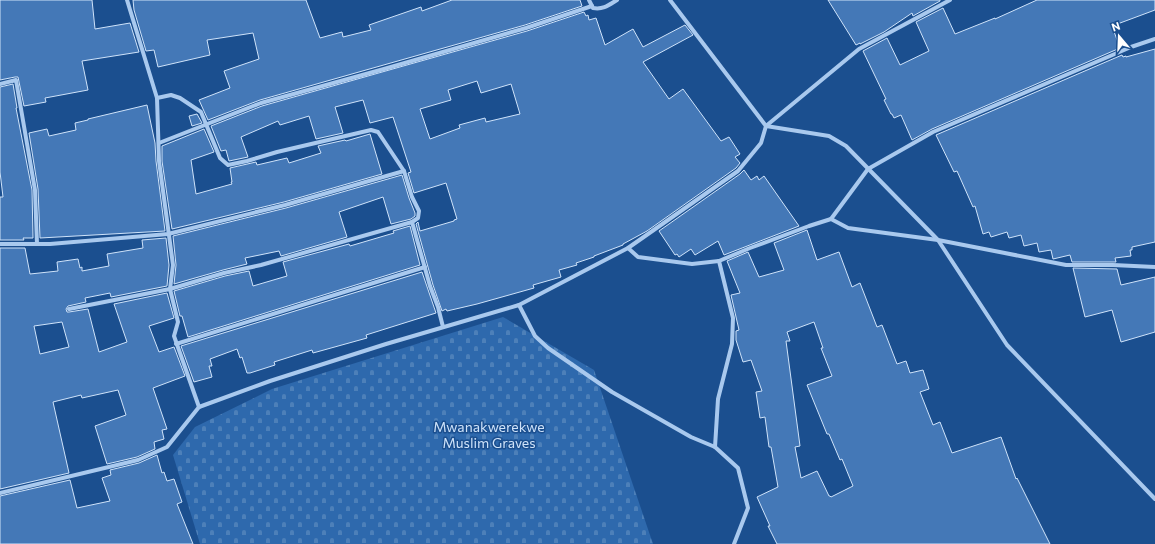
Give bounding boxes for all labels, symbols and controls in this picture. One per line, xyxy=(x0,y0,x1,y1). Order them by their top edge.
north arrow xyxy=(1099,16,1139,56)
text: N xyxy=(1110,19,1122,34)
park label: Mwanakwerekwe Muslim Graves xyxy=(433,418,545,451)

